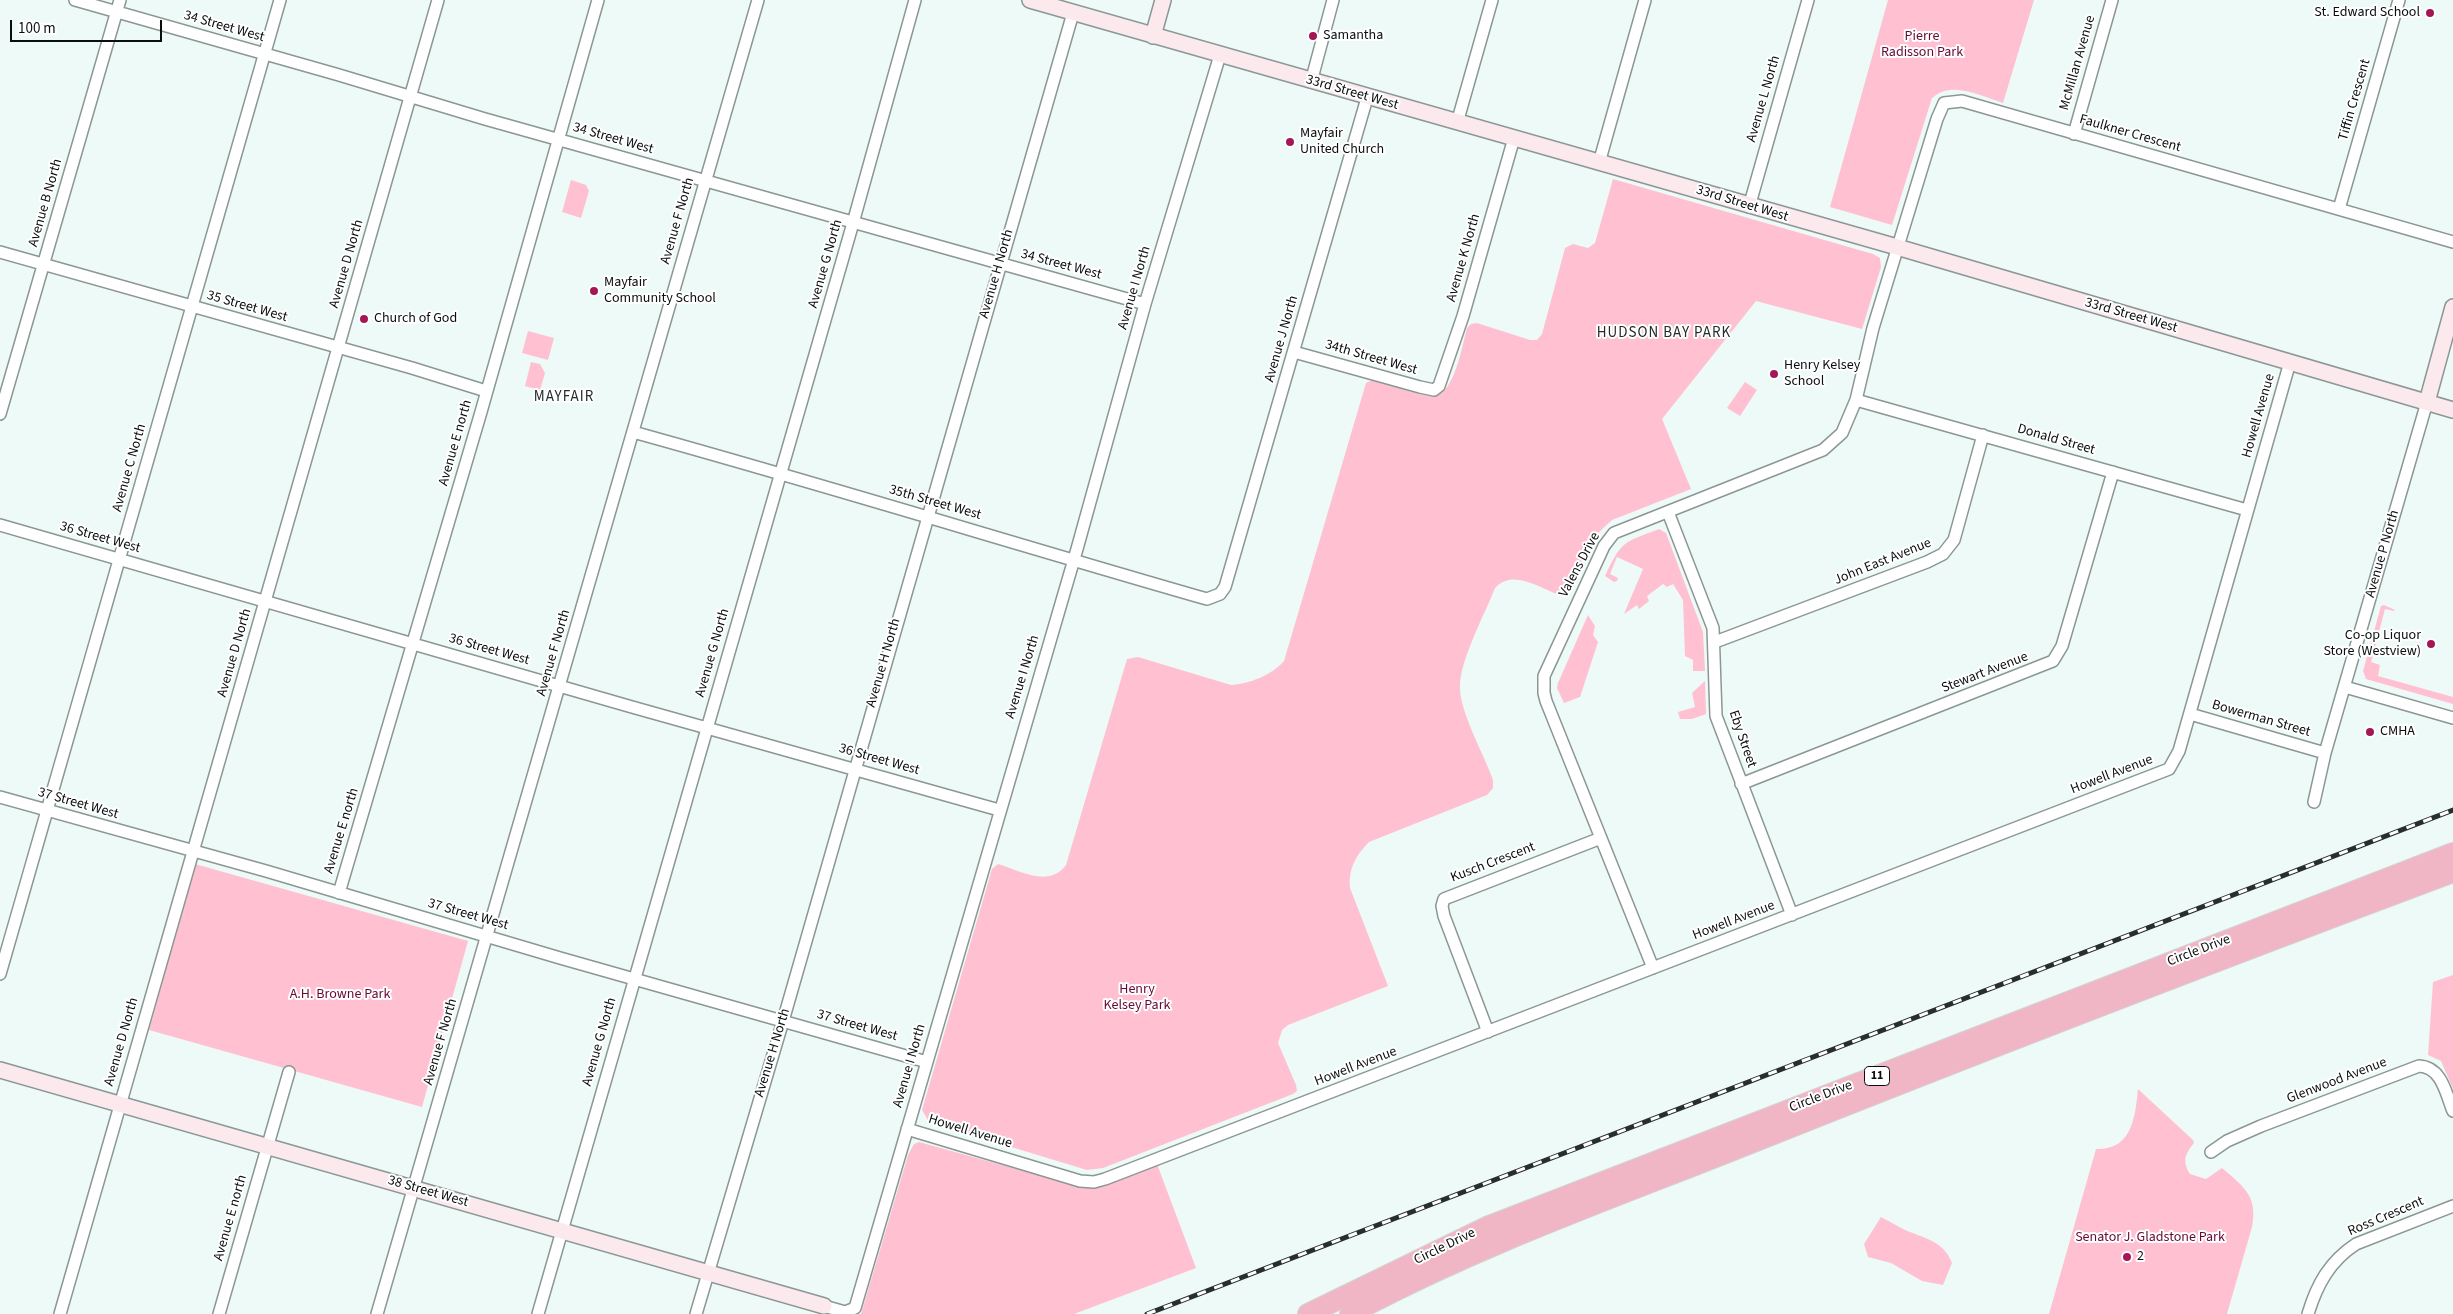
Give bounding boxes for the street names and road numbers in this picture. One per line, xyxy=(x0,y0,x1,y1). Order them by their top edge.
street label: 34 Street West xyxy=(182,8,266,46)
street label: McMillan Avenue xyxy=(2056,14,2100,112)
street label: Avenue L North xyxy=(1744,54,1784,144)
street label: Tiffin Crescent xyxy=(2335,57,2375,143)
street label: 33rd Street West xyxy=(1304,72,1400,114)
street label: Faulkner Crescent xyxy=(2077,111,2183,157)
street label: 34 Street West xyxy=(571,120,655,158)
street label: Avenue B North xyxy=(25,157,67,249)
street label: Avenue F North xyxy=(658,176,698,266)
street label: 33rd Street West xyxy=(1694,182,1790,226)
street label: Avenue K North xyxy=(1443,212,1485,304)
street label: Avenue D North xyxy=(326,218,368,310)
street label: Avenue G North xyxy=(805,218,847,310)
street label: Avenue H North xyxy=(976,228,1018,320)
street label: Avenue I North xyxy=(1115,244,1155,332)
street label: 34 Street West xyxy=(1019,246,1103,284)
street label: 35 Street West xyxy=(205,288,289,326)
street label: Avenue J North xyxy=(1262,294,1302,384)
street label: 33rd Street West xyxy=(2083,295,2179,337)
street label: 34th Street West xyxy=(1323,337,1419,379)
street label: Howell Avenue xyxy=(2239,372,2279,460)
street label: Avenue E north xyxy=(436,398,476,488)
street label: Donald Street xyxy=(2015,421,2097,459)
street label: Avenue C North xyxy=(109,422,151,514)
street label: 35th Street West xyxy=(887,482,983,524)
street label: Avenue P North xyxy=(2362,508,2404,600)
street label: 36 Street West xyxy=(58,519,142,557)
street label: Valens Drive xyxy=(1556,530,1604,600)
street label: John East Avenue xyxy=(1832,535,1934,589)
street label: Avenue D North xyxy=(214,607,256,699)
street label: Avenue G North xyxy=(692,607,734,699)
street label: Avenue F North xyxy=(534,608,574,698)
street label: Avenue H North xyxy=(863,617,905,709)
street label: 36 Street West xyxy=(447,631,531,669)
street label: Avenue I North xyxy=(1002,633,1044,721)
street label: Stewart Avenue xyxy=(1939,649,2031,697)
street label: Bowerman Street xyxy=(2210,697,2312,741)
street label: Eby Street xyxy=(1724,708,1760,770)
street label: 36 Street West xyxy=(837,741,921,779)
street label: Howell Avenue xyxy=(2069,752,2155,798)
street label: 37 Street West xyxy=(36,785,120,823)
street label: Avenue E north xyxy=(321,786,363,876)
street label: Kusch Crescent xyxy=(1448,839,1538,887)
street label: 37 Street West xyxy=(426,896,510,934)
street label: Howell Avenue xyxy=(1691,898,1777,944)
street label: Circle Drive xyxy=(2165,931,2233,971)
street label: Avenue D North xyxy=(101,996,143,1088)
street label: Avenue G North xyxy=(579,996,621,1088)
street label: Avenue F North xyxy=(421,997,461,1087)
street label: Avenue H North xyxy=(752,1007,794,1099)
street label: 37 Street West xyxy=(815,1007,899,1045)
street label: Avenue I North xyxy=(890,1022,930,1110)
street label: Howell Avenue xyxy=(1313,1044,1399,1090)
street label: Glenwood Avenue xyxy=(2285,1054,2389,1108)
road number: 11 xyxy=(1864,1066,1890,1086)
street label: Circle Drive xyxy=(1787,1077,1855,1117)
street label: Howell Avenue xyxy=(926,1111,1014,1153)
street label: Avenue E north xyxy=(211,1173,251,1263)
street label: 38 Street West xyxy=(386,1173,470,1211)
street label: Ross Crescent xyxy=(2346,1193,2426,1241)
street label: Circle Drive xyxy=(1412,1225,1478,1269)

